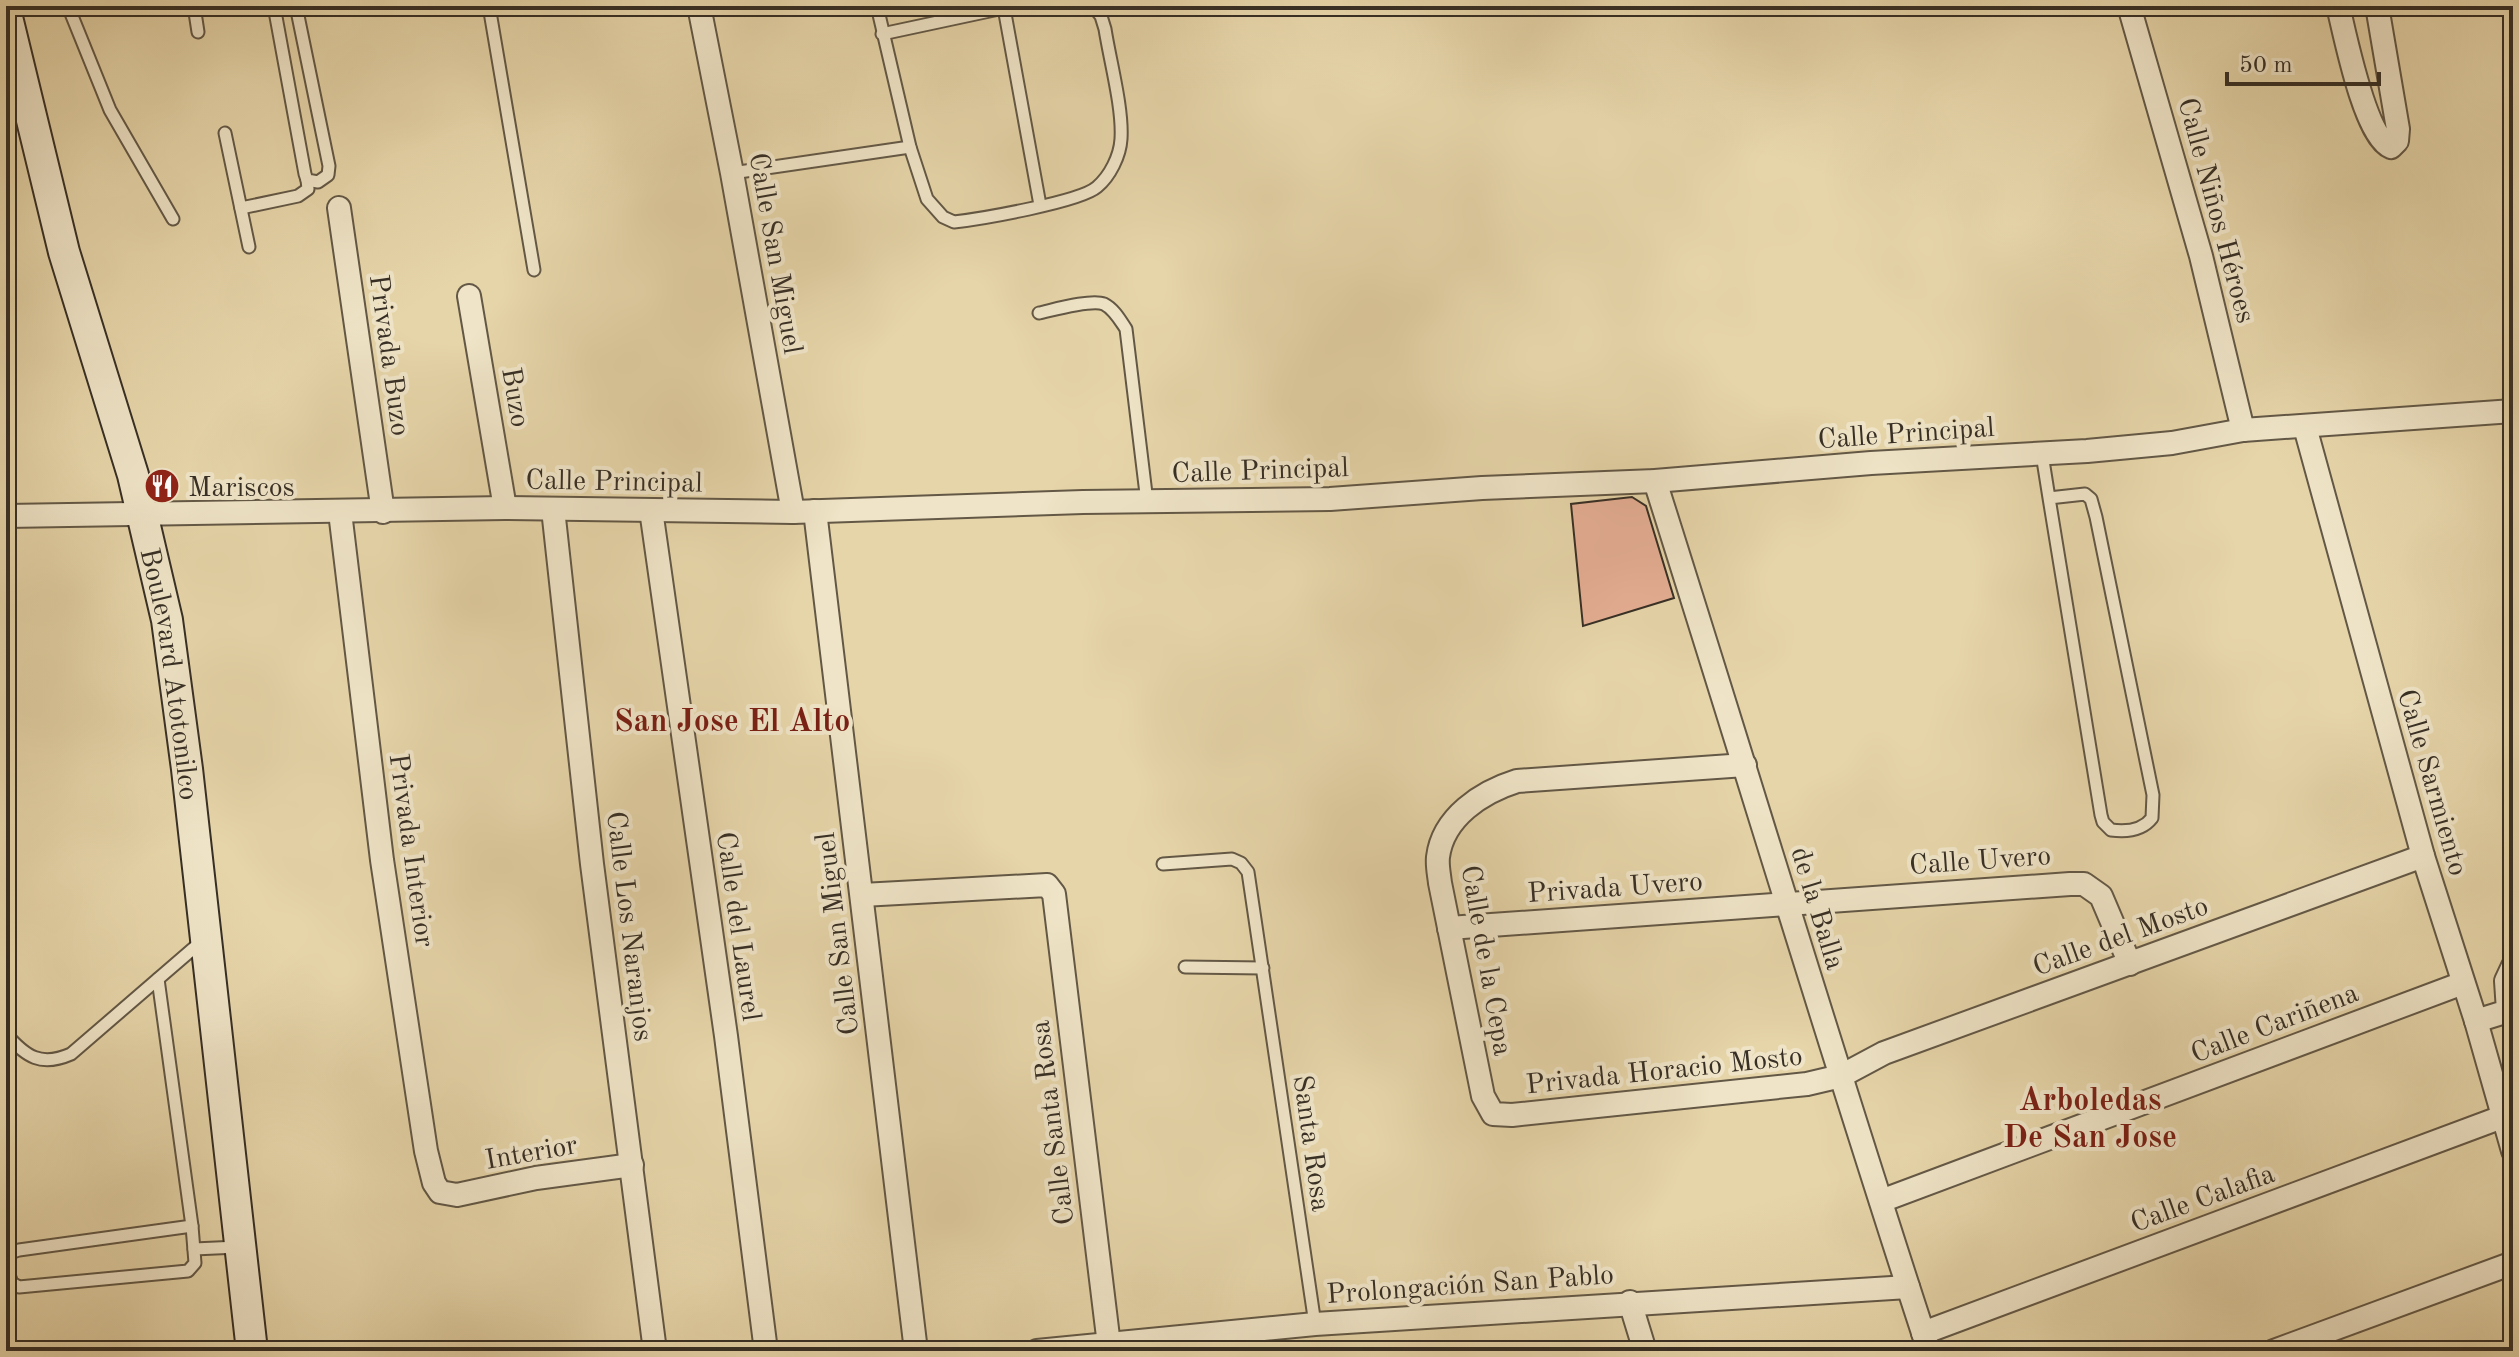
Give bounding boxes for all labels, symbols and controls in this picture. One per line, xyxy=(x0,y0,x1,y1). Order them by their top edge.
scale bar xyxy=(2227,36,2379,86)
text: 50 m xyxy=(2239,54,2293,78)
street label: Calle Niños Héroes xyxy=(2172,95,2259,326)
street label: Calle San Miguel xyxy=(743,151,806,356)
street label: Privada Buzo xyxy=(363,273,413,438)
street label: Buzo xyxy=(495,365,533,430)
street label: Calle Principal xyxy=(1817,415,1996,455)
street label: Calle Principal xyxy=(1171,455,1349,489)
restaurant icon: Mariscos xyxy=(143,467,181,505)
street label: Calle Principal xyxy=(525,467,703,499)
place label: Mariscos xyxy=(188,475,295,503)
street label: Boulevard Atotonilco xyxy=(134,545,201,802)
street label: Calle Sarmiento xyxy=(2391,686,2471,879)
district label: San Jose El Alto xyxy=(614,707,850,739)
street label: Privada Interior xyxy=(383,752,437,949)
street label: Calle Los Naranjos xyxy=(600,810,656,1043)
street label: Calle del Laurel xyxy=(710,830,764,1023)
street label: Calle San Miguel xyxy=(813,831,865,1037)
street label: Calle Uvero xyxy=(1908,843,2052,881)
street label: de la Balla xyxy=(1784,844,1848,974)
street label: Calle de la Cepa xyxy=(1455,863,1516,1058)
street label: Privada Uvero xyxy=(1527,869,1704,909)
street label: Calle del Mosto xyxy=(2030,893,2213,983)
street label: Calle Cariñena xyxy=(2187,980,2363,1070)
street label: Calle Santa Rosa xyxy=(1028,1018,1080,1227)
street label: Privada Horacio Mosto xyxy=(1525,1044,1804,1100)
street label: Santa Rosa xyxy=(1287,1073,1333,1214)
district label: Arboledas De San Jose xyxy=(2003,1086,2177,1155)
street label: Interior xyxy=(483,1132,580,1176)
street label: Calle Calafia xyxy=(2127,1161,2279,1239)
street label: Prolongación San Pablo xyxy=(1326,1262,1615,1310)

